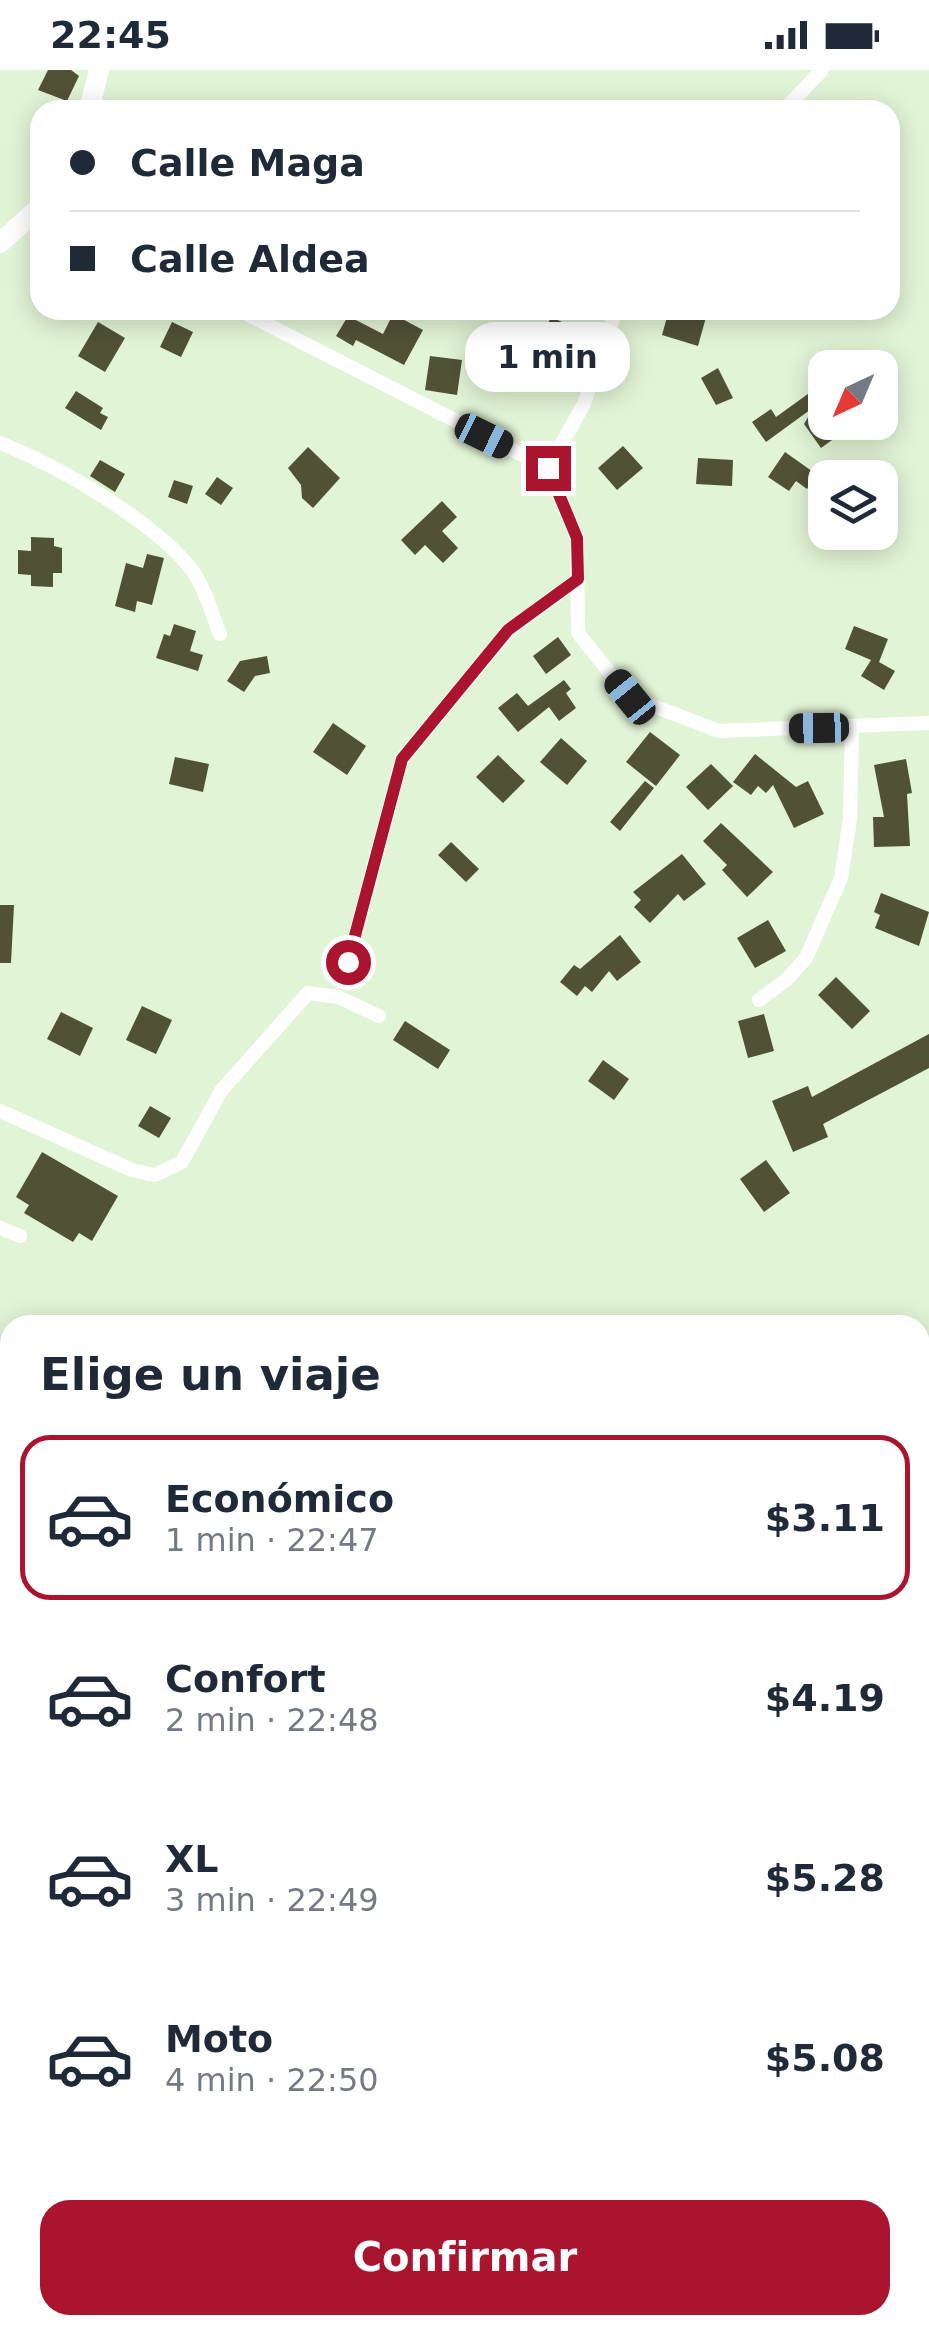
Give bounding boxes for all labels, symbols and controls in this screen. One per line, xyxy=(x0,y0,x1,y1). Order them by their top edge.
text: 22:45 xyxy=(50,13,171,57)
text: Calle Maga xyxy=(130,141,365,185)
text: Calle Aldea xyxy=(130,237,370,281)
callout: 1 min xyxy=(466,323,630,393)
text: 1 min xyxy=(497,338,598,376)
north arrow xyxy=(808,350,898,440)
map controls xyxy=(808,350,898,550)
car xyxy=(450,409,518,463)
route end xyxy=(526,446,571,491)
button: layers xyxy=(808,460,898,550)
car xyxy=(599,664,661,730)
car xyxy=(789,712,849,744)
route start xyxy=(326,940,371,985)
text: Elige un viaje xyxy=(40,1348,381,1401)
icon: car xyxy=(45,1473,135,1563)
text: Económico xyxy=(165,1477,394,1521)
text: $3.11 xyxy=(765,1496,885,1540)
text: 1 min · 22:47 xyxy=(165,1521,379,1559)
icon: car xyxy=(45,1653,135,1743)
text: Confort xyxy=(165,1657,326,1701)
text: $4.19 xyxy=(765,1676,885,1720)
text: 2 min · 22:48 xyxy=(165,1701,379,1739)
icon: car xyxy=(45,1833,135,1923)
text: XL xyxy=(165,1837,219,1881)
text: $5.28 xyxy=(765,1856,885,1900)
text: 3 min · 22:49 xyxy=(165,1881,379,1919)
icon: car xyxy=(45,2013,135,2103)
text: Moto xyxy=(165,2017,273,2061)
text: $5.08 xyxy=(765,2036,885,2080)
text: 4 min · 22:50 xyxy=(165,2061,379,2099)
button: Confirmar xyxy=(40,2200,890,2315)

